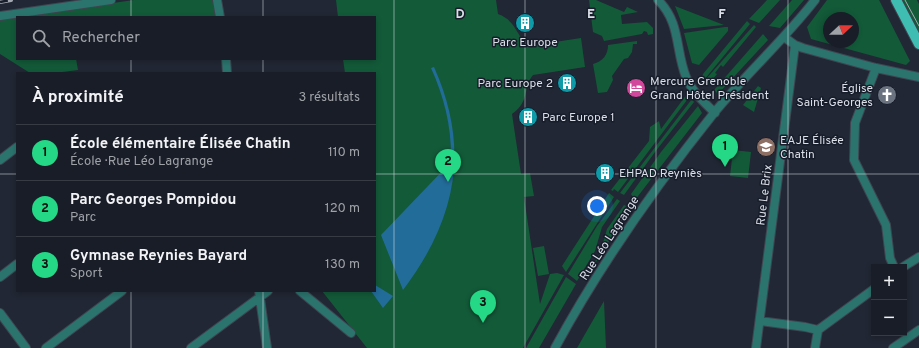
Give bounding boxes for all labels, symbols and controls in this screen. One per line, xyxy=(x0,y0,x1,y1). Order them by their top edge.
text: D xyxy=(455,7,465,23)
text: E xyxy=(587,7,595,23)
text: F xyxy=(718,7,726,23)
building icon: Parc Europe xyxy=(514,12,536,34)
north arrow xyxy=(823,12,859,48)
search box xyxy=(16,16,376,60)
icon: search xyxy=(30,27,52,49)
text: Rechercher xyxy=(62,29,140,48)
place label: Parc Europe xyxy=(492,35,558,51)
building icon: Parc Europe 2 xyxy=(556,72,578,94)
place label: Mercure Grenoble Grand Hôtel Président xyxy=(650,74,769,104)
place label: Parc Europe 2 xyxy=(477,76,553,92)
hotel icon: Mercure Grenoble Grand Hôtel Président xyxy=(625,77,647,99)
place label: Église Saint-Georges xyxy=(796,81,873,111)
church icon: Église Saint-Georges xyxy=(876,84,898,106)
text: À proximité xyxy=(32,87,124,109)
text: 3 résultats xyxy=(298,90,360,106)
building icon: Parc Europe 1 xyxy=(517,106,539,128)
place label: Parc Europe 1 xyxy=(542,110,615,126)
place label: EAJE Élisée Chatin xyxy=(780,133,844,163)
pin: 1 xyxy=(712,134,738,167)
text: École élémentaire Élisée Chatin xyxy=(70,135,291,154)
school or university icon: EAJE Élisée Chatin xyxy=(755,136,777,158)
text: 1 xyxy=(42,145,48,161)
text: 110 m xyxy=(328,145,360,161)
pin: 2 xyxy=(435,149,461,182)
text: École · Rue Léo Lagrange xyxy=(70,154,213,170)
building icon: EHPAD Reyniès xyxy=(594,162,616,184)
street label: Rue Le Brix xyxy=(753,164,777,227)
place label: EHPAD Reyniès xyxy=(619,166,702,182)
text: Parc Georges Pompidou xyxy=(70,191,236,210)
street label: Rue Léo Lagrange xyxy=(577,193,643,284)
your location xyxy=(587,196,607,216)
text: 2 xyxy=(41,201,49,217)
text: 120 m xyxy=(325,201,360,217)
text: Parc xyxy=(70,210,96,226)
text: Gymnase Reynies Bayard xyxy=(70,247,247,266)
text: 3 xyxy=(41,257,49,273)
text: 130 m xyxy=(325,257,360,273)
map controls xyxy=(871,264,907,336)
button: + xyxy=(871,264,907,300)
text: Sport xyxy=(70,266,103,282)
pin: 3 xyxy=(470,290,496,323)
button: − xyxy=(871,300,907,336)

